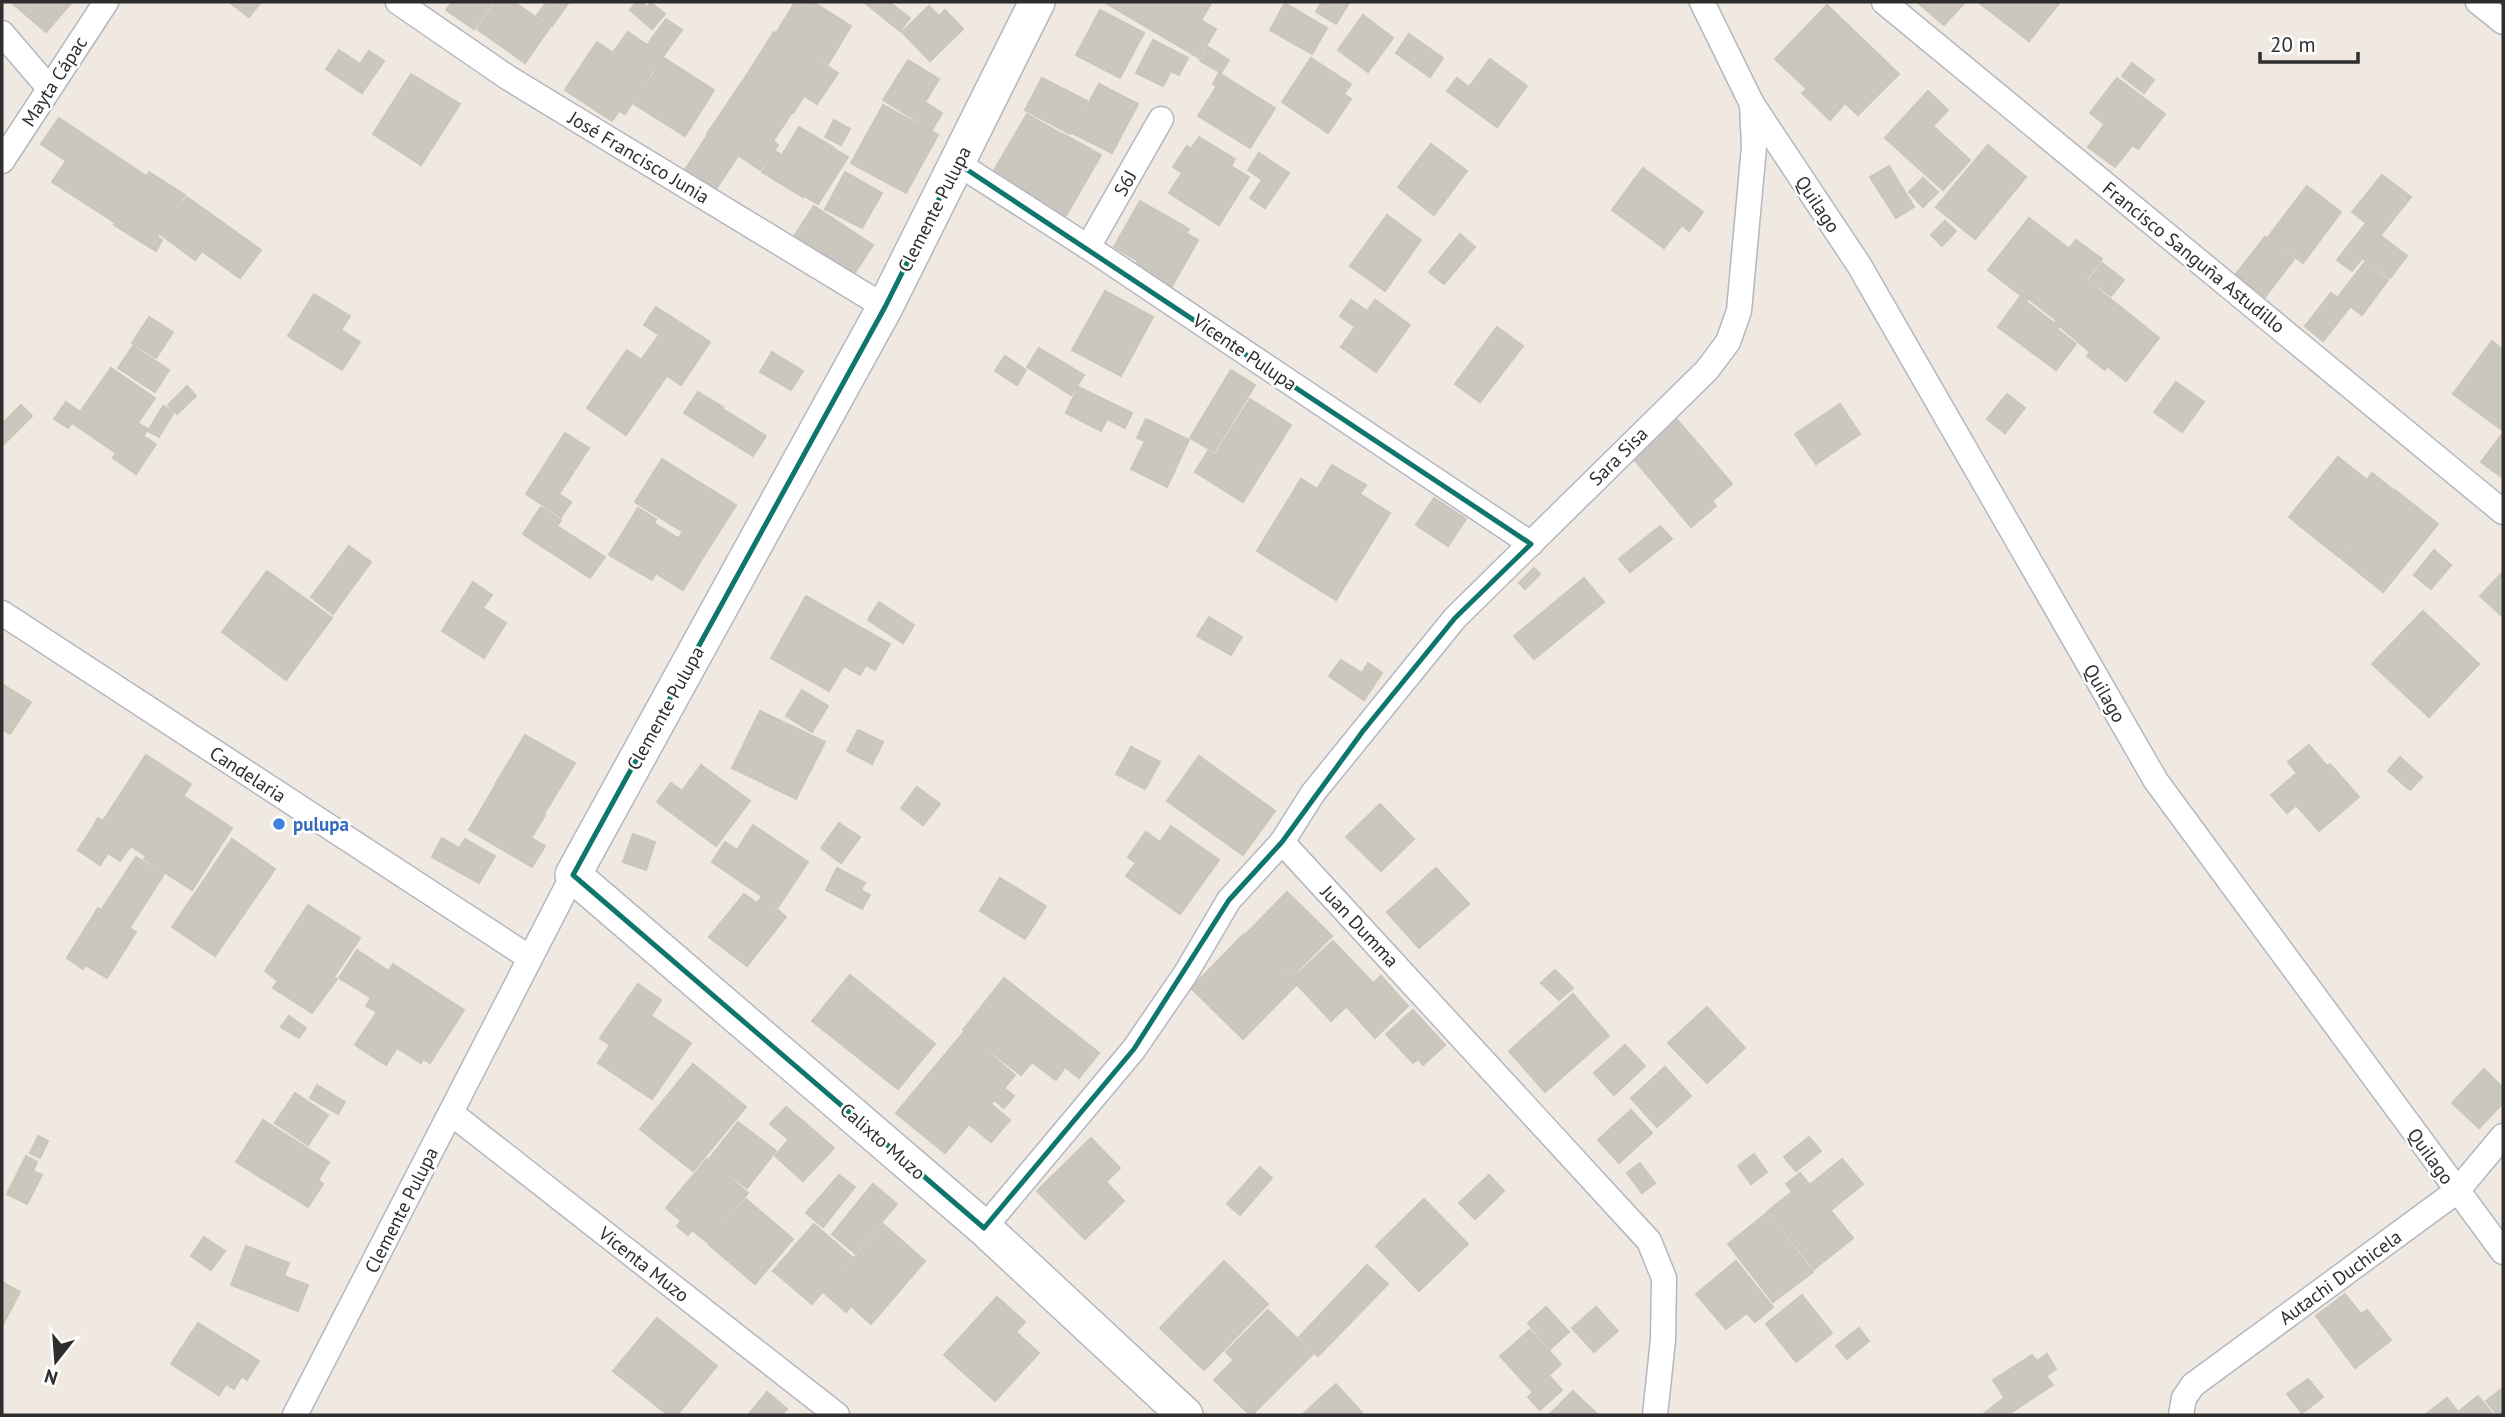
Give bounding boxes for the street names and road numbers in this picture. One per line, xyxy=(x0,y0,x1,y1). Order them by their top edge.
street label: Mayta Cápac xyxy=(16,31,92,131)
street label: José Francisco Junia xyxy=(563,105,714,209)
street label: Clemente Pulupa xyxy=(892,142,976,276)
street label: S6J xyxy=(1108,166,1142,200)
street label: Quilago xyxy=(1790,171,1846,237)
street label: Francisco Sanguña Astudillo xyxy=(2098,176,2290,338)
street label: Vicente Pulupa xyxy=(1187,308,1302,396)
street label: Sara Sisa xyxy=(1584,422,1652,490)
street label: Clemente Pulupa xyxy=(621,642,709,774)
street label: Quilago xyxy=(2079,659,2131,727)
street label: Candelaria xyxy=(205,740,291,808)
street label: Juan Dumma xyxy=(1315,879,1404,972)
street label: Calixto Muzo xyxy=(835,1097,931,1185)
street label: Quilago xyxy=(2403,1123,2459,1189)
street label: Clemente Pulupa xyxy=(359,1143,443,1277)
street label: Vicenta Muzo xyxy=(593,1220,694,1307)
street label: Autachi Duchicela xyxy=(2274,1224,2406,1330)

